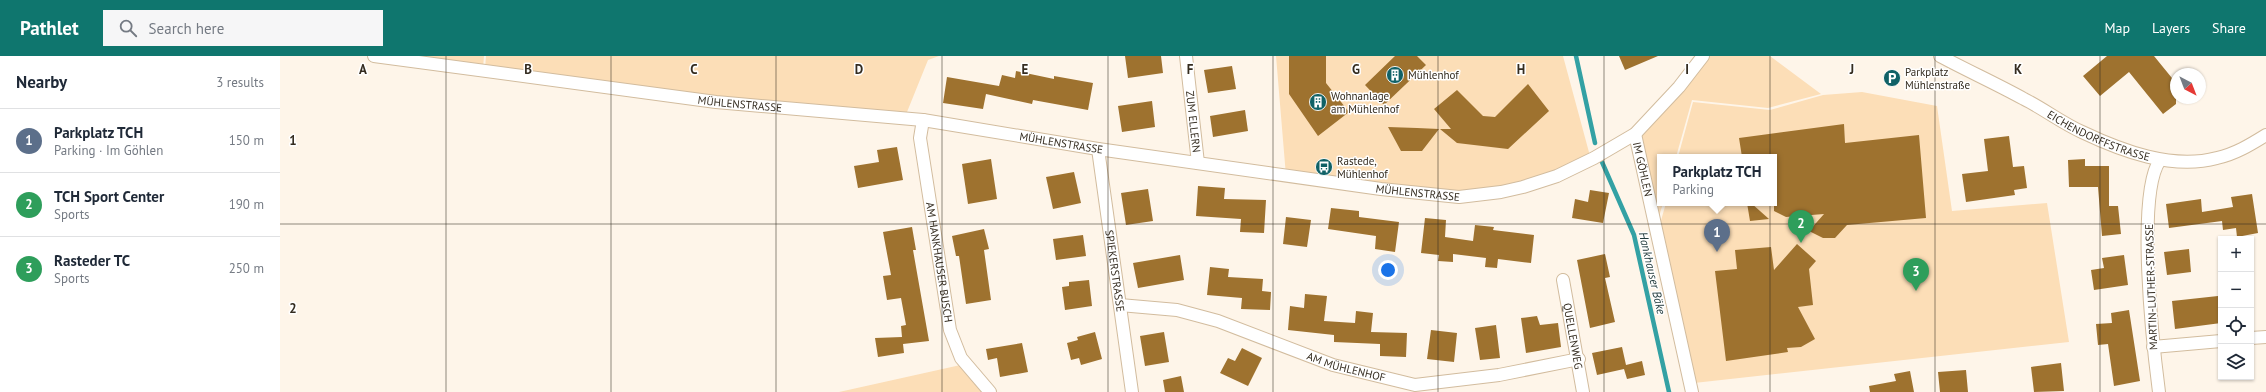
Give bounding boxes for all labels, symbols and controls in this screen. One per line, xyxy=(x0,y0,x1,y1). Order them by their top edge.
search box xyxy=(103,10,383,46)
text: Pathlet xyxy=(20,16,79,40)
icon: search xyxy=(117,17,139,39)
text: Search here xyxy=(149,19,224,38)
text: Map xyxy=(2104,19,2130,37)
text: Layers xyxy=(2152,19,2190,37)
text: Share xyxy=(2212,19,2246,37)
text: A xyxy=(359,61,367,78)
text: B xyxy=(524,61,532,78)
text: C xyxy=(690,61,698,78)
text: D xyxy=(855,61,863,78)
text: E xyxy=(1022,61,1029,78)
text: F xyxy=(1187,61,1194,78)
text: G xyxy=(1352,61,1360,78)
text: H xyxy=(1517,61,1525,78)
text: I xyxy=(1685,61,1689,78)
text: J xyxy=(1849,61,1854,78)
text: K xyxy=(2014,61,2022,78)
building icon: Mühlenhof xyxy=(1385,65,1405,85)
place label: Parkplatz Mühlenstraße xyxy=(1905,65,1971,92)
place label: Mühlenhof xyxy=(1408,68,1459,82)
parking icon: Parkplatz Mühlenstraße xyxy=(1882,68,1902,88)
north arrow xyxy=(2170,68,2206,104)
text: Nearby xyxy=(16,71,67,93)
text: 3 results xyxy=(216,74,264,91)
place label: Wohnanlage am Mühlenhof xyxy=(1331,89,1400,116)
street label: ZUM ELLERN xyxy=(1183,90,1204,153)
building icon: Wohnanlage am Mühlenhof xyxy=(1308,92,1328,112)
street label: MÜHLENSTRASSE xyxy=(697,93,783,115)
street label: EICHENDORFFSTRASSE xyxy=(2045,107,2152,164)
text: Parkplatz TCH xyxy=(54,123,143,142)
street label: MÜHLENSTRASSE xyxy=(1018,129,1104,157)
text: 1 xyxy=(25,132,33,149)
text: 150 m xyxy=(229,132,264,149)
text: 1 xyxy=(289,132,297,149)
street label: IM GÖHLEN xyxy=(1630,141,1656,198)
text: Parking · Im Göhlen xyxy=(54,142,163,159)
place label: Rastede, Mühlenhof xyxy=(1337,154,1388,181)
popup xyxy=(1657,154,1777,206)
bus stop icon: Rastede, Mühlenhof xyxy=(1314,157,1334,177)
text: Parkplatz TCH xyxy=(1672,162,1762,181)
street label: MÜHLENSTRASSE xyxy=(1375,181,1461,204)
text: Parking xyxy=(1672,181,1714,198)
text: TCH Sport Center xyxy=(54,187,164,206)
text: 2 xyxy=(25,196,33,213)
text: 190 m xyxy=(229,196,264,213)
street label: AM HANKHAUSER BUSCH xyxy=(923,201,956,323)
text: Sports xyxy=(54,206,90,223)
pin: 2 xyxy=(1788,210,1814,243)
pin: 1 xyxy=(1704,219,1730,252)
street label: MARTIN-LUTHER-STRASSE xyxy=(2142,224,2160,350)
street label: SPIEKERSTRASSE xyxy=(1102,229,1128,313)
water label: Hankhauser Bäke xyxy=(1636,230,1669,316)
map controls xyxy=(2218,236,2254,380)
button: + xyxy=(2218,236,2254,272)
text: Rasteder TC xyxy=(54,251,130,270)
pin: 3 xyxy=(1903,258,1929,291)
text: 3 xyxy=(25,260,33,277)
text: 250 m xyxy=(229,260,264,277)
your location xyxy=(1378,260,1398,280)
text: Sports xyxy=(54,270,90,287)
button: − xyxy=(2218,272,2254,308)
text: 2 xyxy=(289,300,297,317)
street label: QUELLENWEG xyxy=(1560,302,1586,371)
button: locate xyxy=(2218,308,2254,344)
button: layers xyxy=(2218,344,2254,380)
street label: AM MÜHLENHOF xyxy=(1305,349,1387,385)

